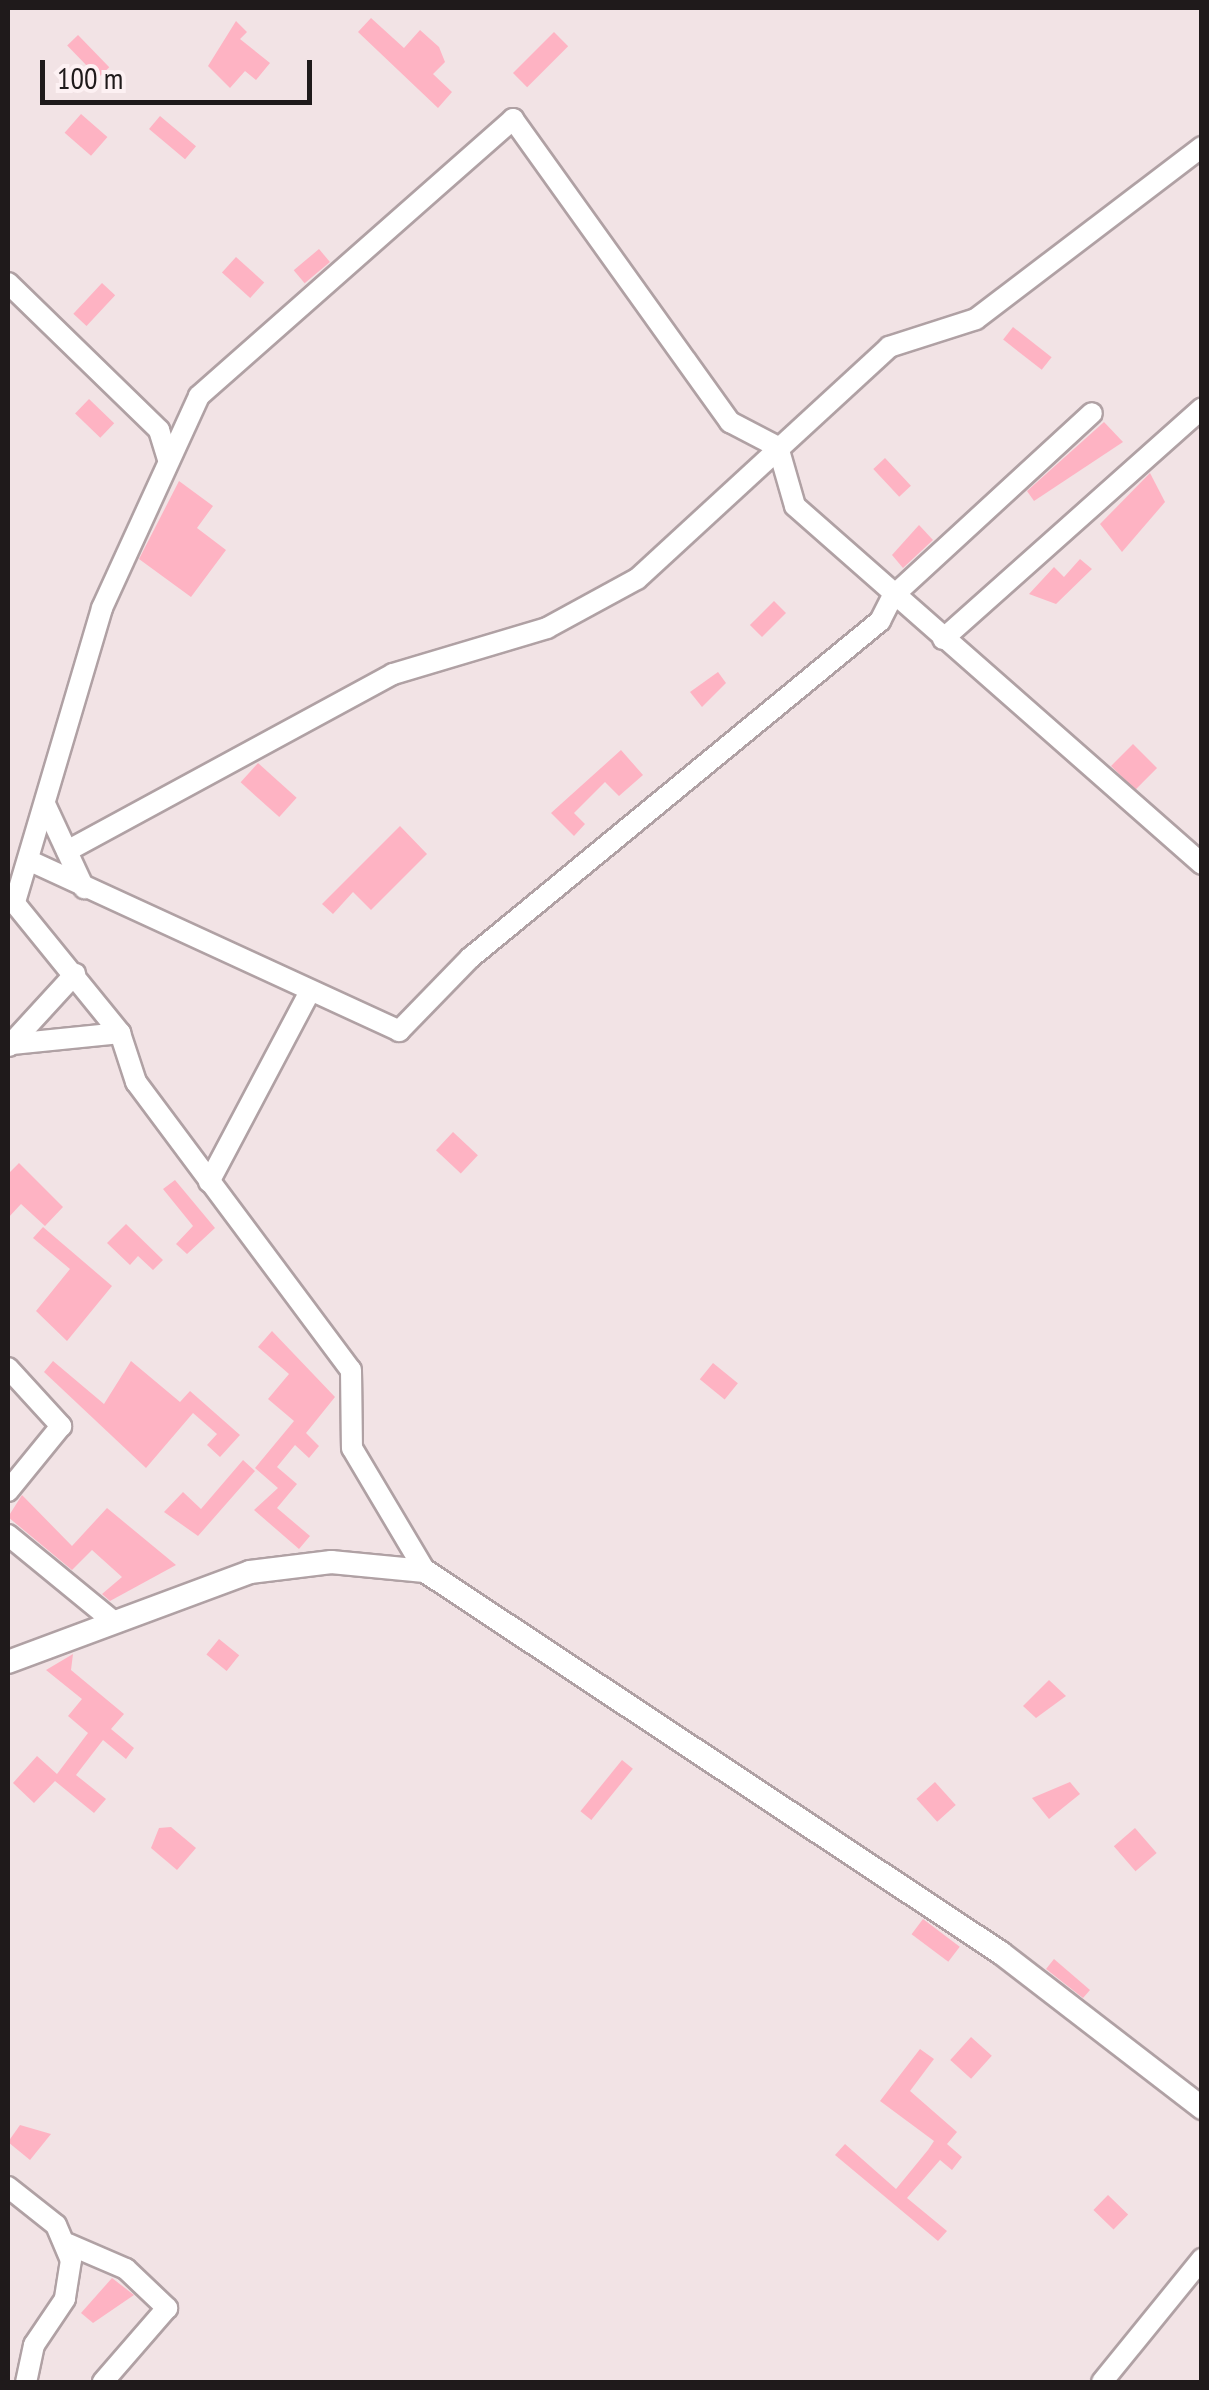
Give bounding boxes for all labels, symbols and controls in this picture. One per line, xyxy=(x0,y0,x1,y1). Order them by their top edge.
scale bar xyxy=(45,40,318,102)
text: 100 m xyxy=(57,58,123,97)

